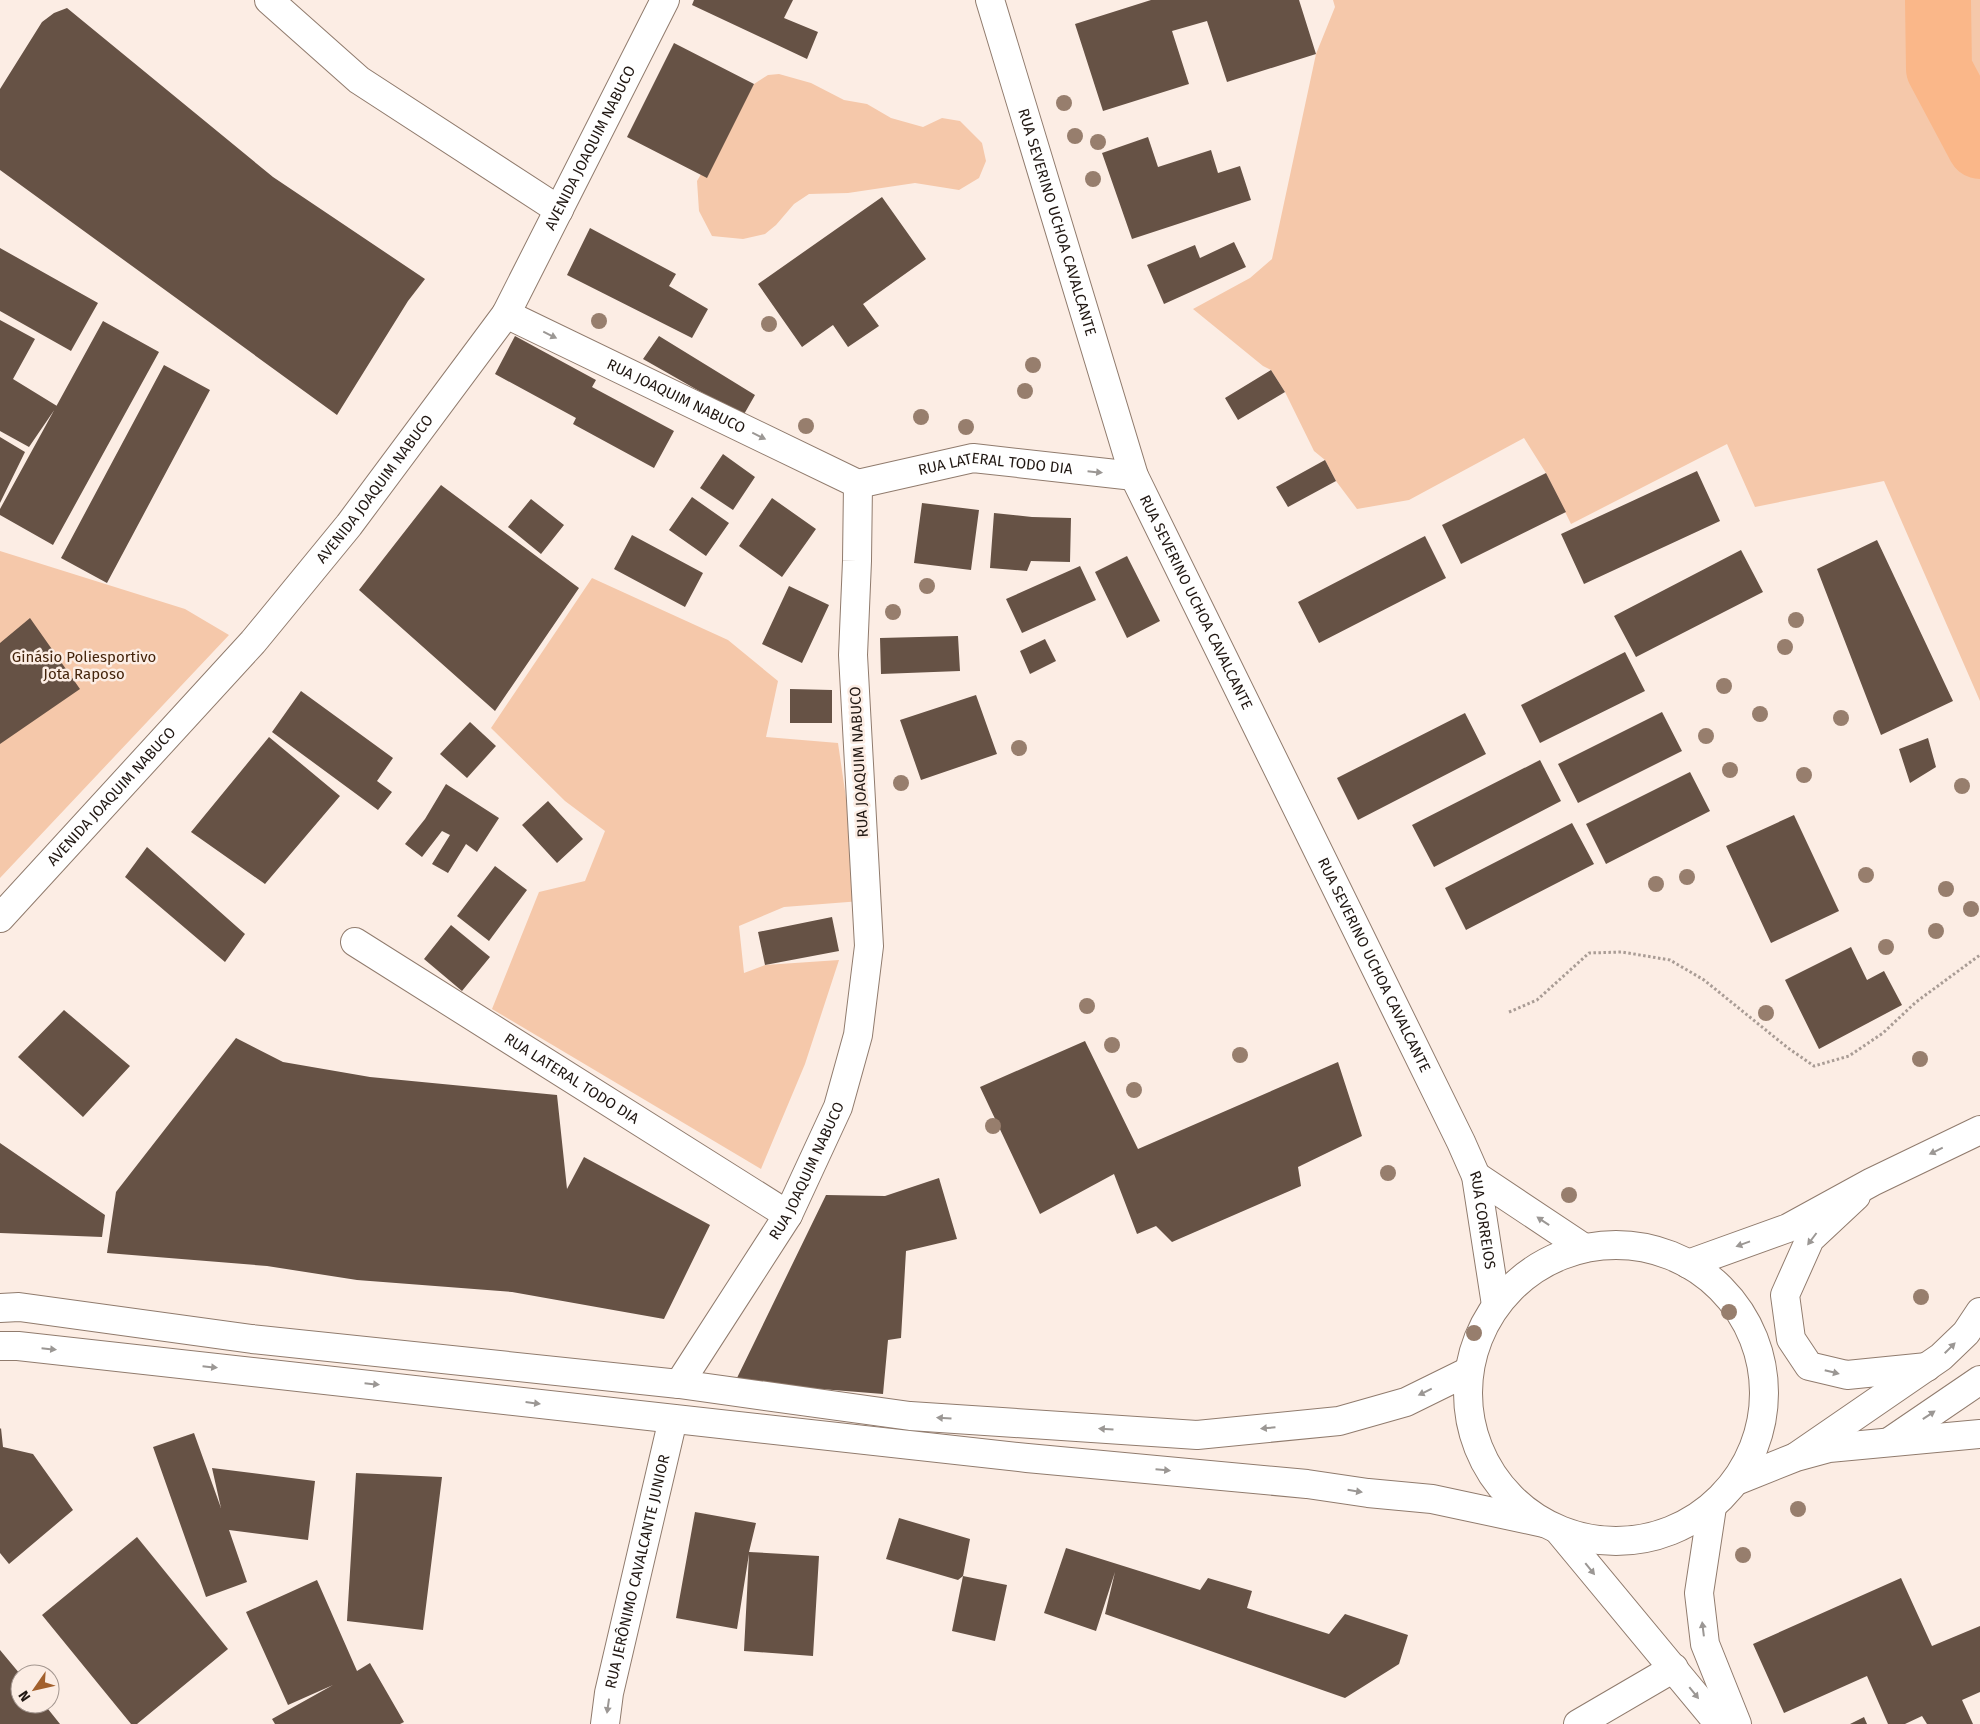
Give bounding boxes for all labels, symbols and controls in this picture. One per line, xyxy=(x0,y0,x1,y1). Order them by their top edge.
street label: AVENIDA JOAQUIM NABUCO xyxy=(541,63,639,233)
street label: RUA SEVERINO UCHOA CAVALCANTE xyxy=(1014,106,1100,338)
one-way arrow xyxy=(543,331,557,339)
street label: RUA JOAQUIM NABUCO xyxy=(604,355,748,437)
street label: AVENIDA JOAQUIM NABUCO xyxy=(312,411,437,567)
one-way arrow xyxy=(752,433,766,441)
street label: RUA LATERAL TODO DIA xyxy=(916,449,1074,479)
one-way arrow xyxy=(1087,468,1103,476)
street label: RUA SEVERINO UCHOA CAVALCANTE xyxy=(1136,492,1256,713)
park label: Ginásio Poliesportivo Jota Raposo xyxy=(12,648,156,683)
street label: RUA JOAQUIM NABUCO xyxy=(846,686,872,838)
street label: AVENIDA JOAQUIM NABUCO xyxy=(43,723,180,869)
street label: RUA SEVERINO UCHOA CAVALCANTE xyxy=(1314,855,1434,1075)
street label: RUA LATERAL TODO DIA xyxy=(501,1029,643,1128)
street label: RUA JOAQUIM NABUCO xyxy=(765,1099,848,1243)
one-way arrow xyxy=(1929,1147,1943,1155)
street label: RUA CORREIOS xyxy=(1466,1168,1499,1270)
one-way arrow xyxy=(1537,1216,1550,1226)
one-way arrow xyxy=(1806,1232,1817,1245)
one-way arrow xyxy=(1735,1241,1750,1248)
one-way arrow xyxy=(1944,1343,1956,1355)
one-way arrow xyxy=(41,1345,57,1353)
one-way arrow xyxy=(202,1363,218,1371)
one-way arrow xyxy=(1824,1368,1839,1376)
one-way arrow xyxy=(364,1380,380,1388)
one-way arrow xyxy=(1418,1389,1432,1397)
one-way arrow xyxy=(525,1399,541,1407)
one-way arrow xyxy=(1922,1410,1936,1420)
one-way arrow xyxy=(936,1414,952,1422)
one-way arrow xyxy=(1098,1424,1114,1432)
one-way arrow xyxy=(1260,1424,1276,1432)
street label: RUA JERÔNIMO CAVALCANTE JUNIOR xyxy=(601,1453,673,1690)
one-way arrow xyxy=(1155,1466,1171,1474)
one-way arrow xyxy=(1347,1487,1363,1495)
one-way arrow xyxy=(1585,1562,1596,1575)
one-way arrow xyxy=(1699,1621,1707,1637)
north arrow xyxy=(10,1664,60,1714)
text: N xyxy=(15,1687,34,1705)
one-way arrow xyxy=(1689,1687,1700,1700)
one-way arrow xyxy=(604,1698,612,1714)

